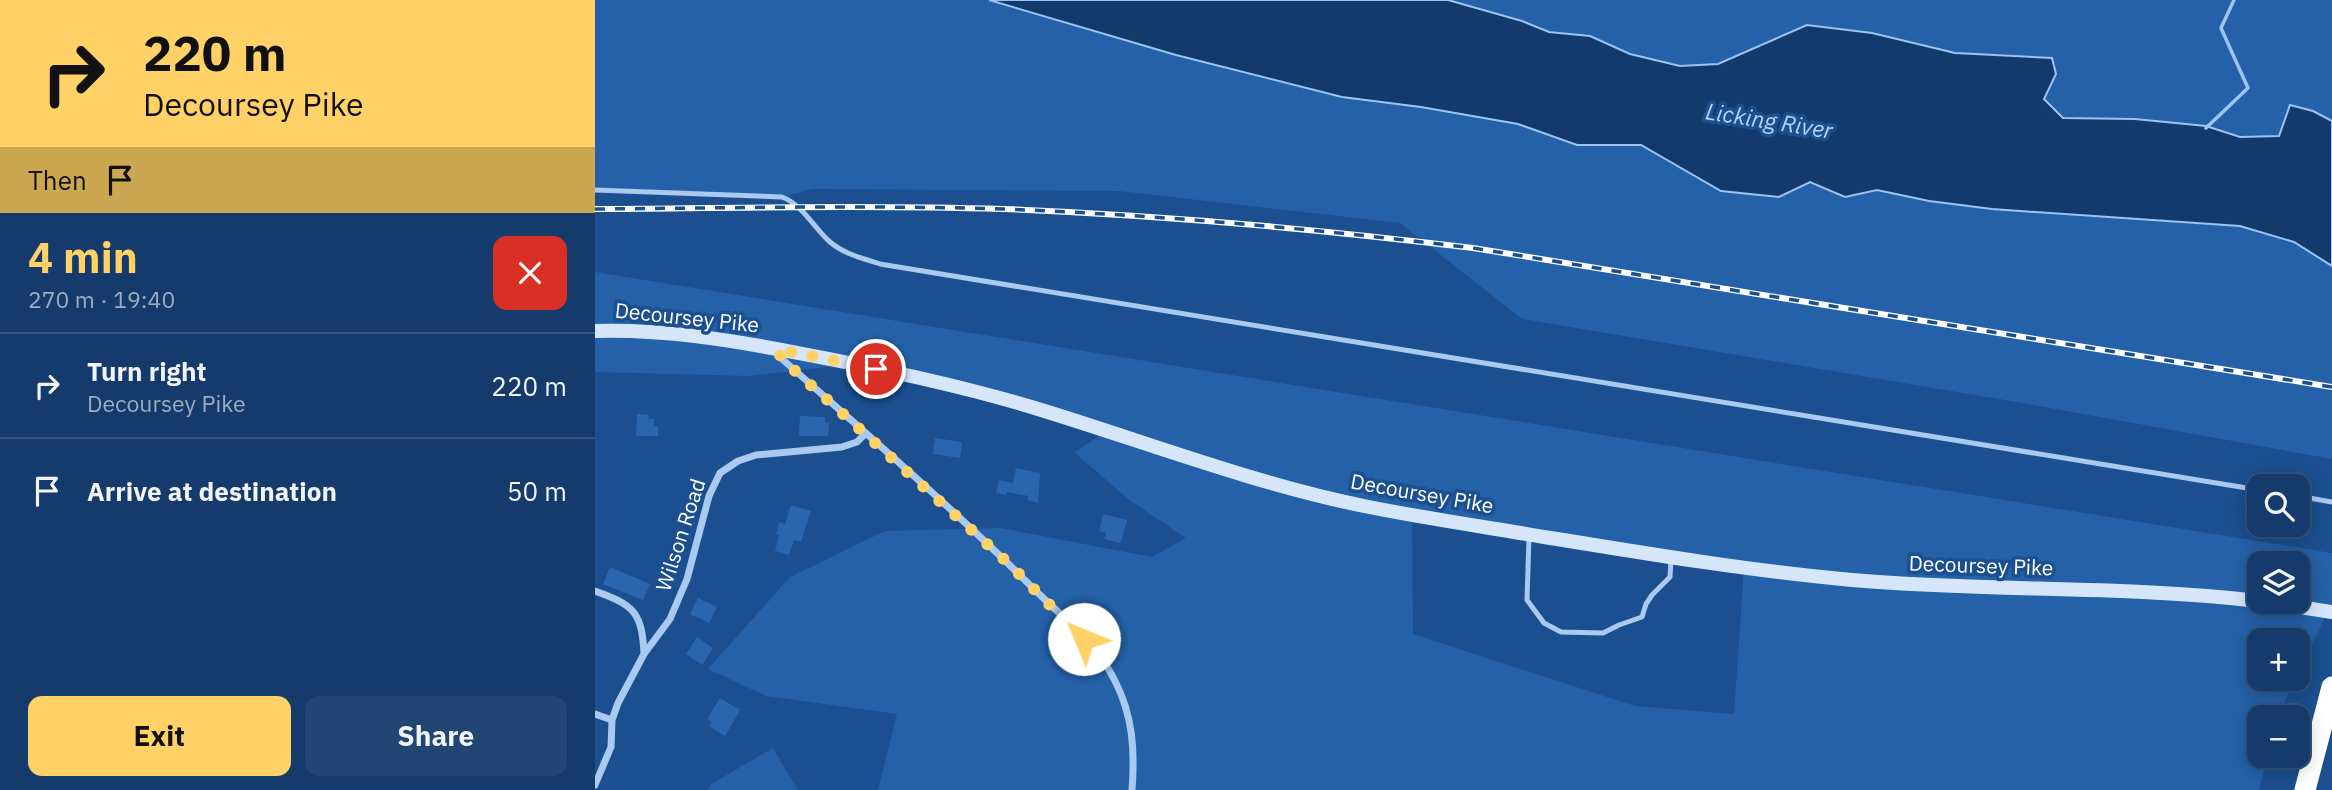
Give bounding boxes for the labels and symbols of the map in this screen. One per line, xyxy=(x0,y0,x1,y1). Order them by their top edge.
water label: Licking River xyxy=(1703,95,1835,145)
street label: Decoursey Pike xyxy=(614,296,761,338)
pin xyxy=(846,339,906,399)
street label: Decoursey Pike xyxy=(1348,467,1496,519)
street label: Wilson Road xyxy=(649,475,711,595)
street label: Decoursey Pike xyxy=(1908,548,2054,582)
position arrow xyxy=(1047,602,1121,676)

